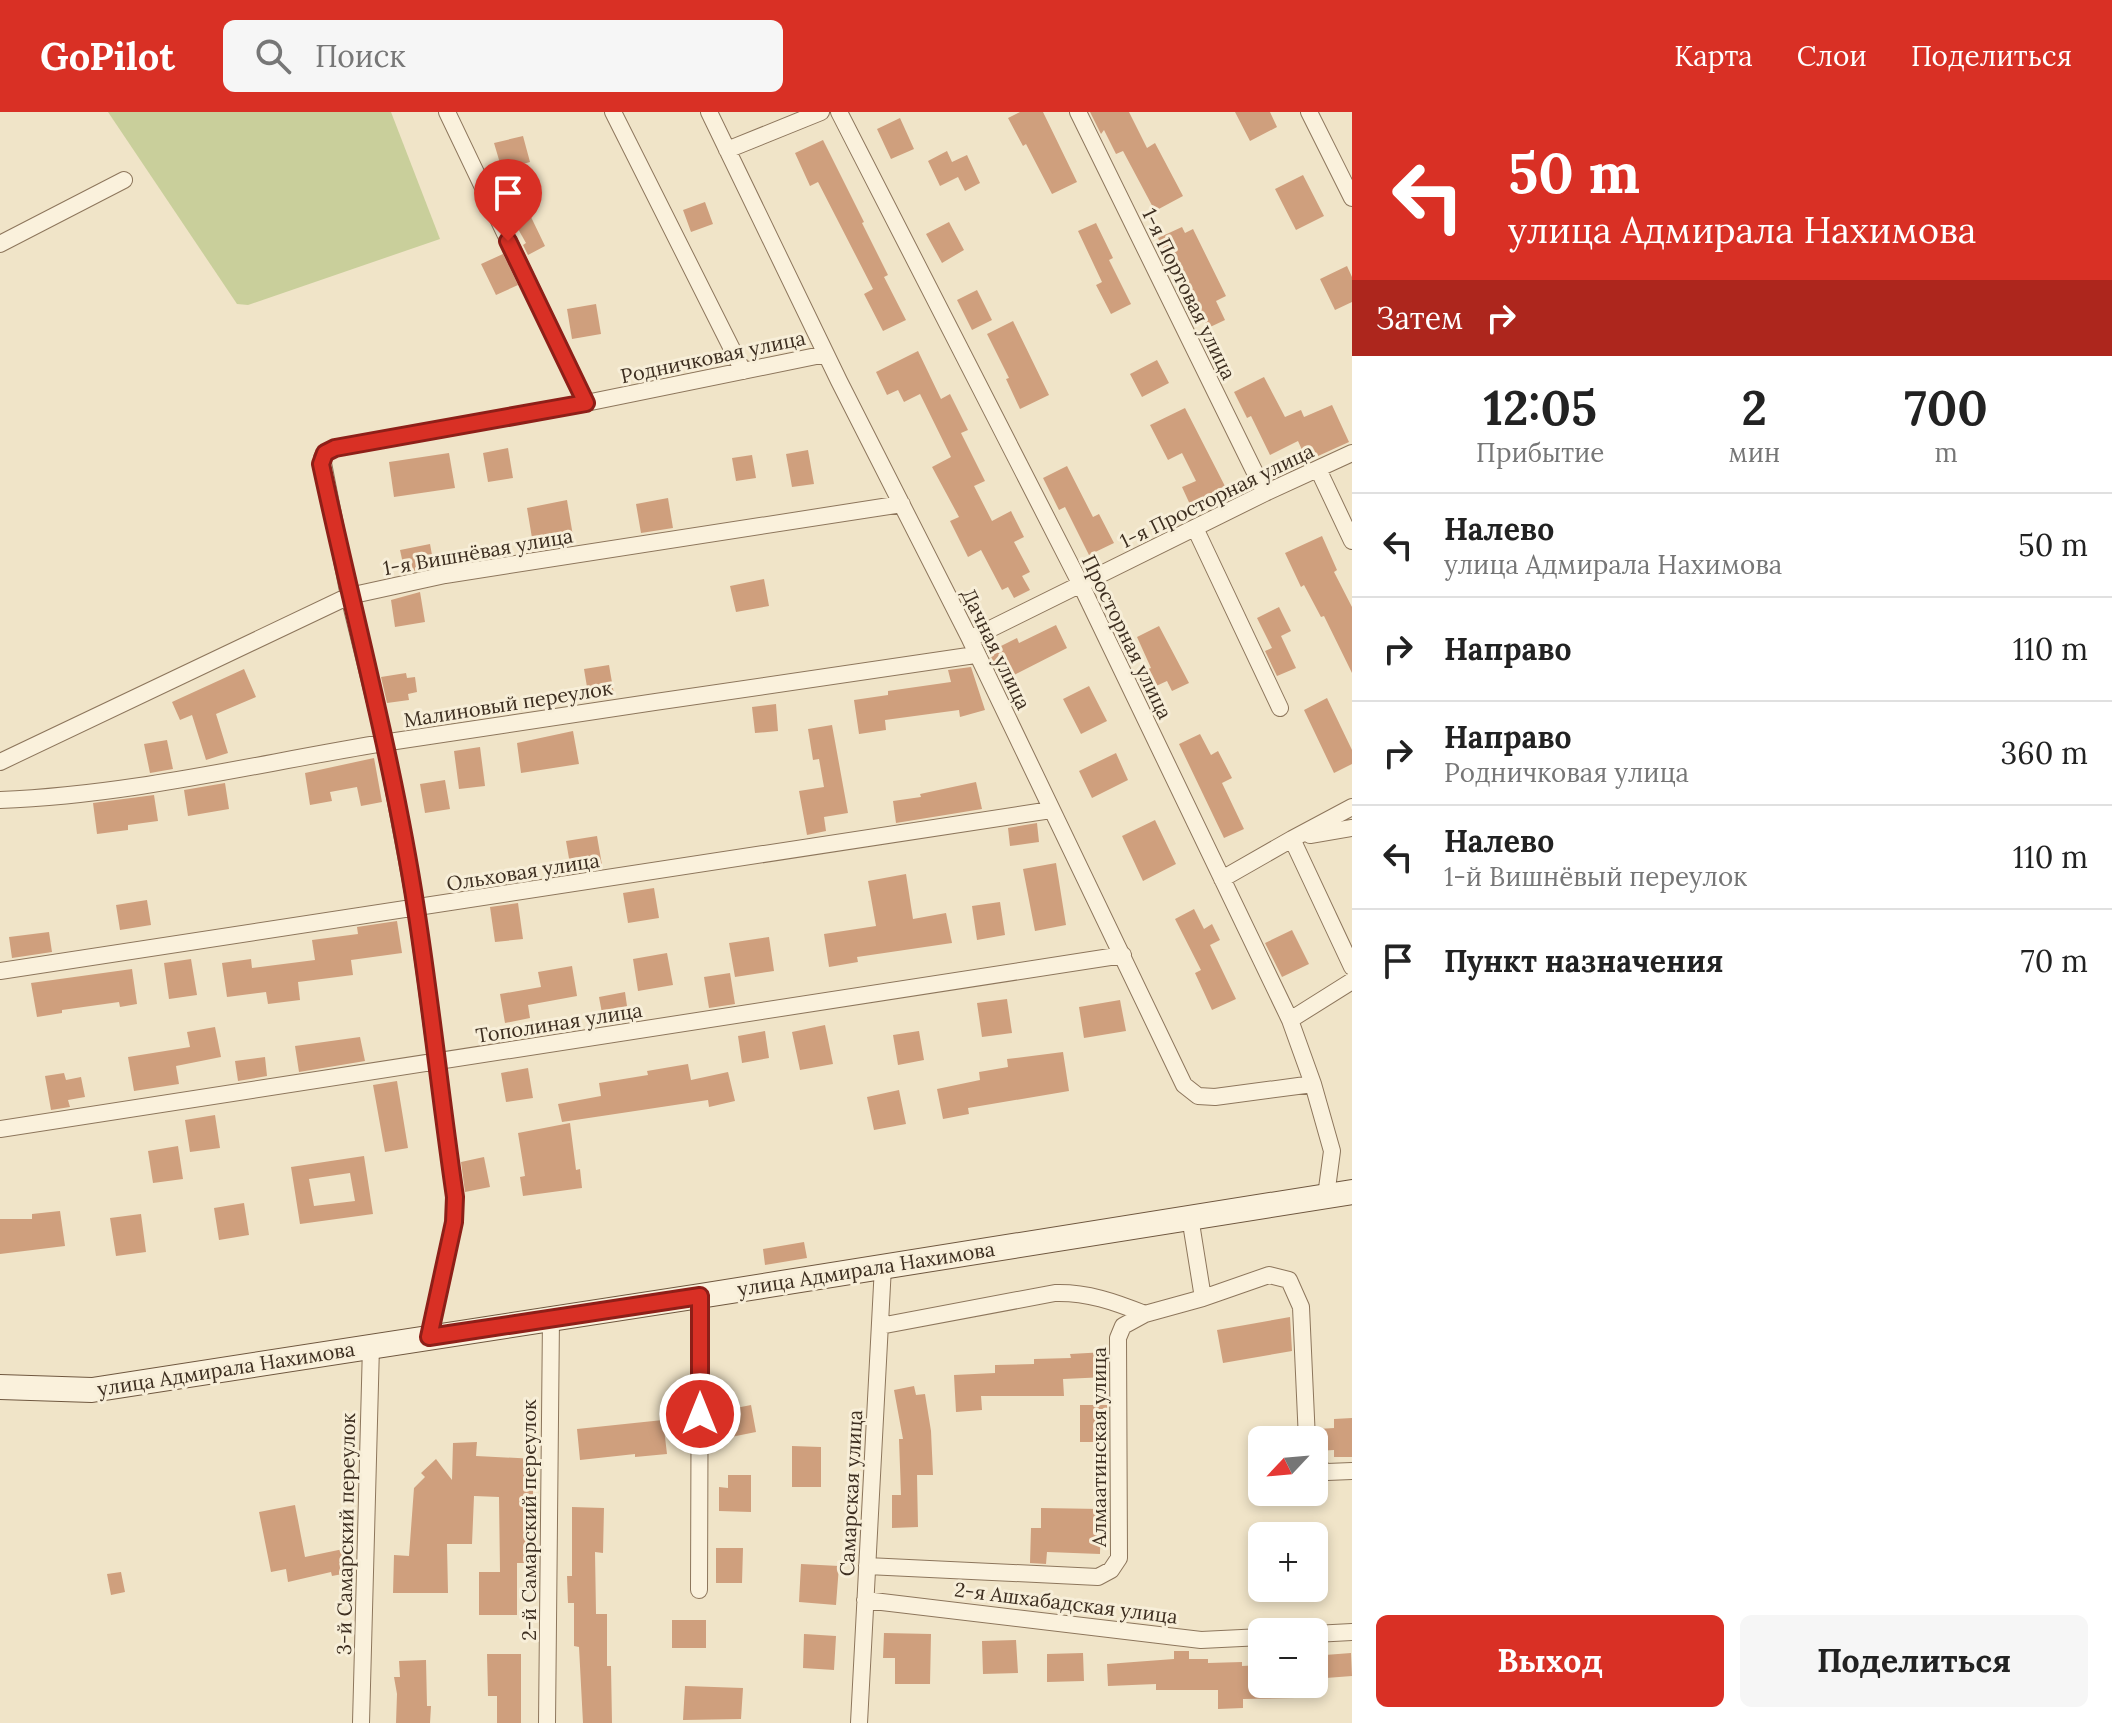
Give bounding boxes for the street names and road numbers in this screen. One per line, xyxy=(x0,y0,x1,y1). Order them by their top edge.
street label: 1-я Портовая улица xyxy=(1137,204,1242,383)
street label: Родничковая улица xyxy=(618,325,808,388)
street label: 1-я Просторная улица xyxy=(1116,438,1318,553)
street label: 1-я Вишнёвая улица xyxy=(381,523,575,581)
street label: Просторная улица xyxy=(1077,551,1178,723)
street label: Дачная улица xyxy=(956,584,1037,713)
street label: Малиновый переулок xyxy=(402,675,614,732)
street label: Ольховая улица xyxy=(445,847,601,896)
street label: Тополиная улица xyxy=(474,997,644,1048)
street label: улица Адмирала Нахимова xyxy=(735,1236,996,1301)
street label: улица Адмирала Нахимова xyxy=(95,1336,356,1401)
street label: Алмаатинская улица xyxy=(1086,1347,1111,1548)
street label: 2-й Самарский переулок xyxy=(516,1399,541,1641)
street label: Самарская улица xyxy=(834,1409,867,1577)
street label: 3-й Самарский переулок xyxy=(331,1412,360,1655)
street label: 2-я Ашхабадская улица xyxy=(953,1576,1179,1629)

